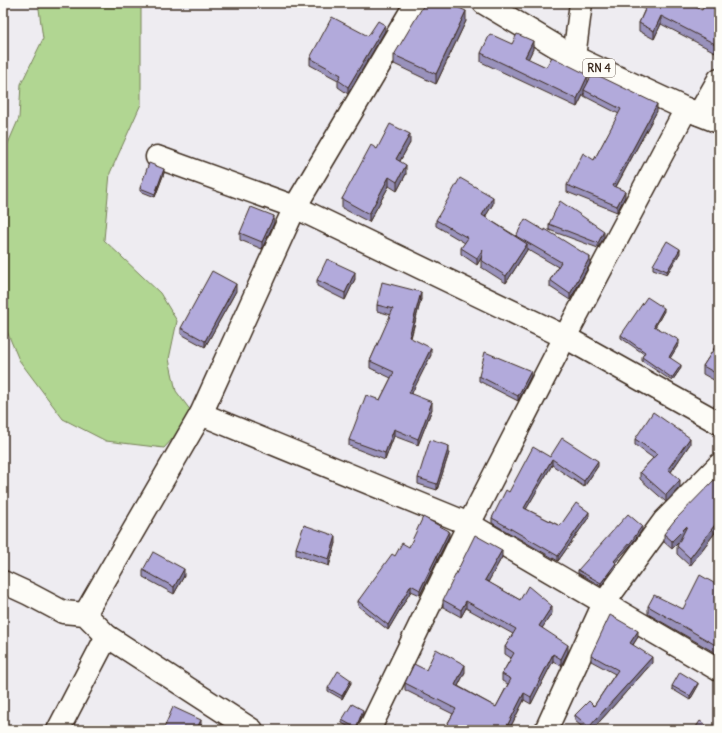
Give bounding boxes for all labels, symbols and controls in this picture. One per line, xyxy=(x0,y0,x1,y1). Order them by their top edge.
road number: RN 4 xyxy=(583,59,615,77)

